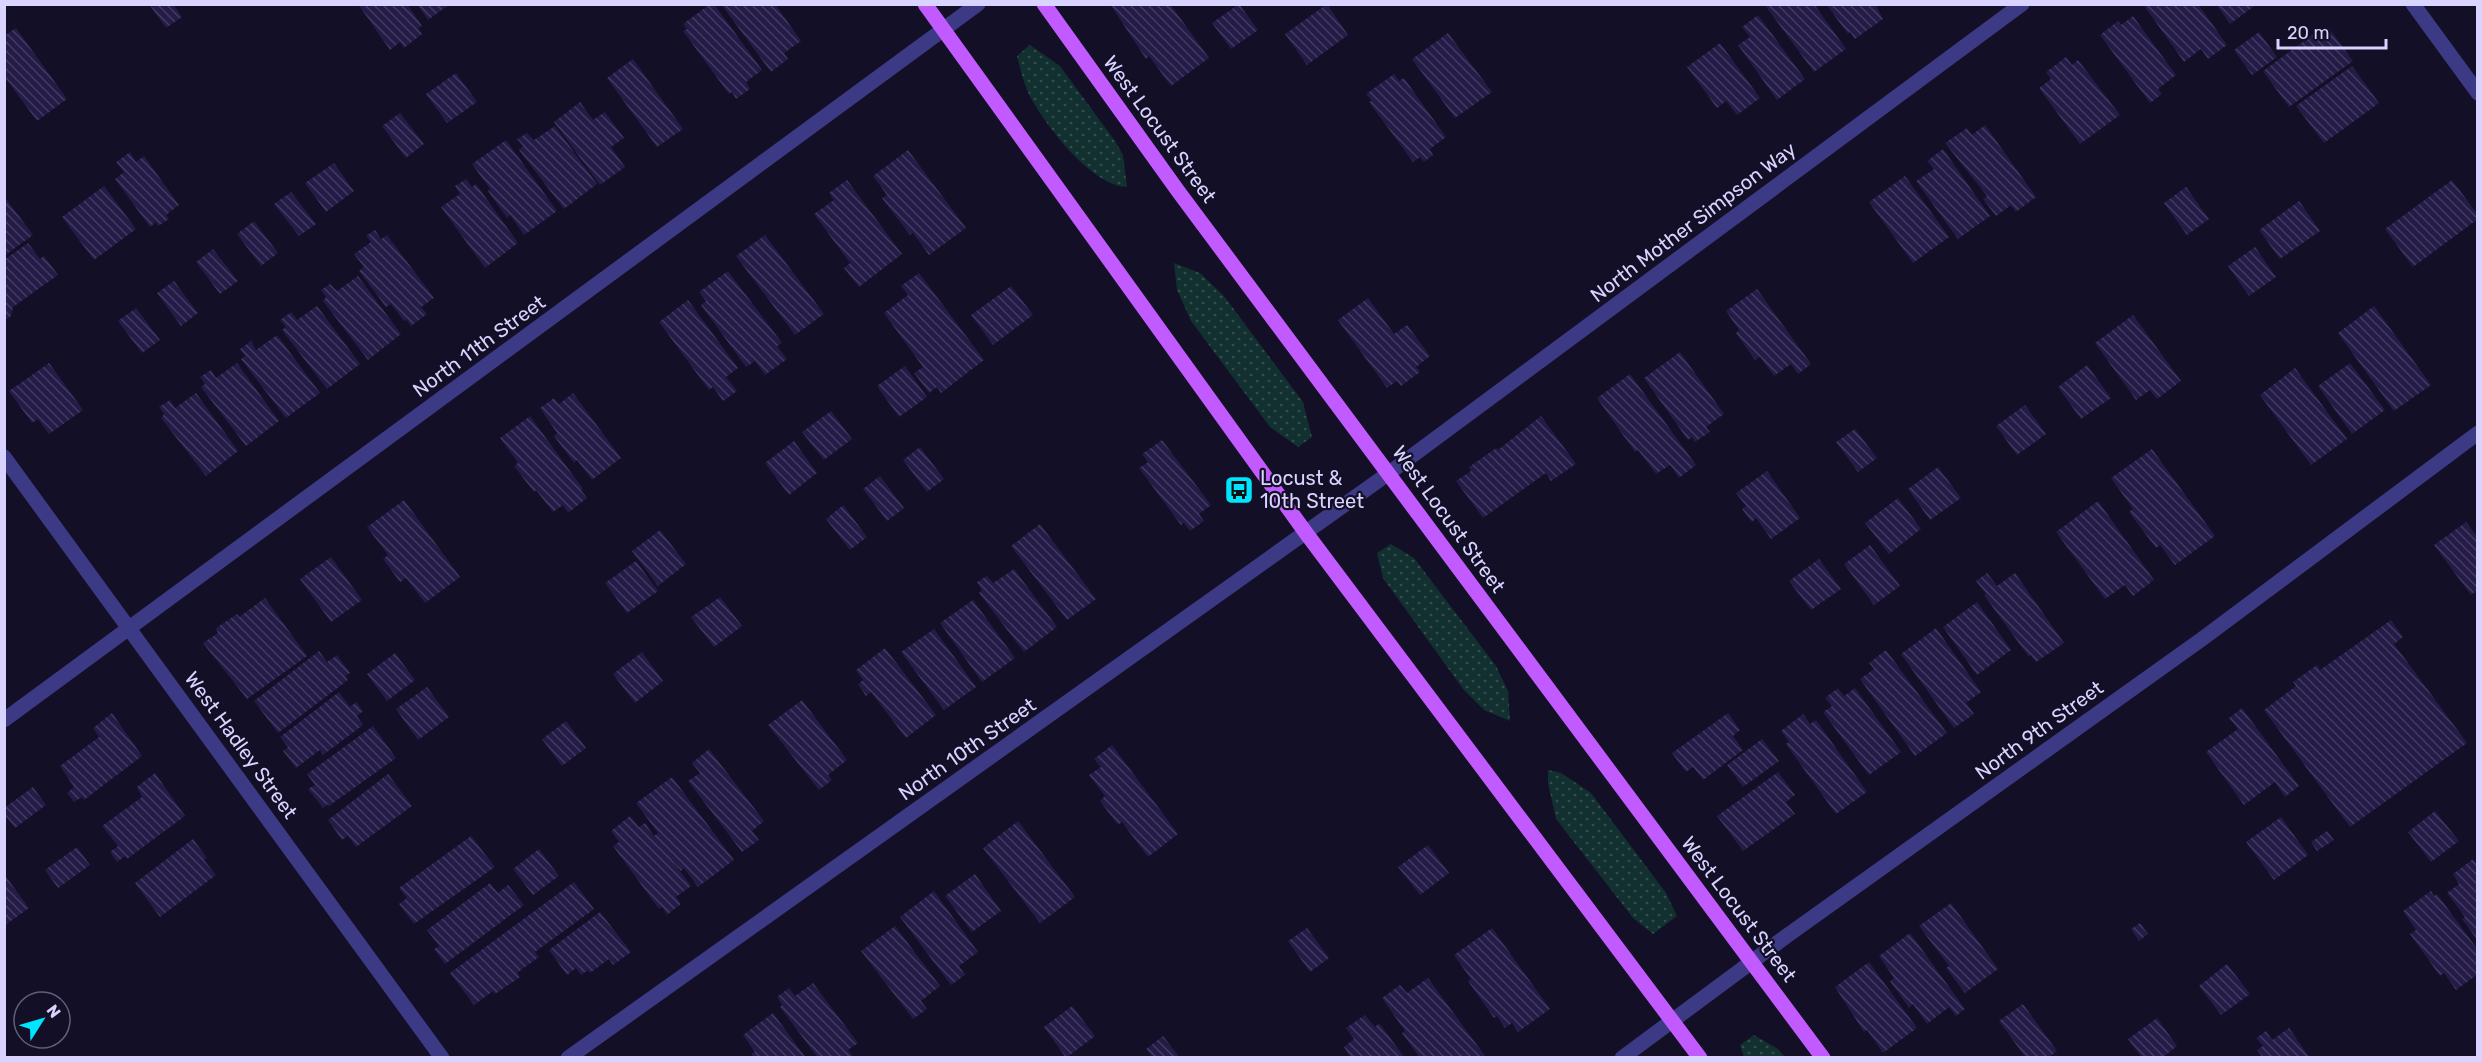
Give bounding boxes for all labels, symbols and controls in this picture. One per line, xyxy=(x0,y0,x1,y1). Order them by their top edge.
scale bar xyxy=(2278,12,2386,50)
text: 20 m xyxy=(2287,22,2329,44)
street label: West Locust Street xyxy=(1099,51,1222,207)
street label: North Mother Simpson Way xyxy=(1585,137,1801,307)
street label: North 11th Street xyxy=(408,290,550,402)
street label: West Locust Street xyxy=(1388,441,1511,597)
place label: Locust & 10th Street xyxy=(1260,466,1364,513)
bus stop icon: Locust & 10th Street xyxy=(1223,474,1255,506)
street label: West Hadley Street xyxy=(180,667,302,823)
street label: North 9th Street xyxy=(1970,675,2108,785)
street label: North 10th Street xyxy=(894,693,1040,805)
street label: West Locust Street xyxy=(1676,831,1802,987)
north arrow xyxy=(12,990,72,1050)
text: N xyxy=(43,1001,65,1022)

